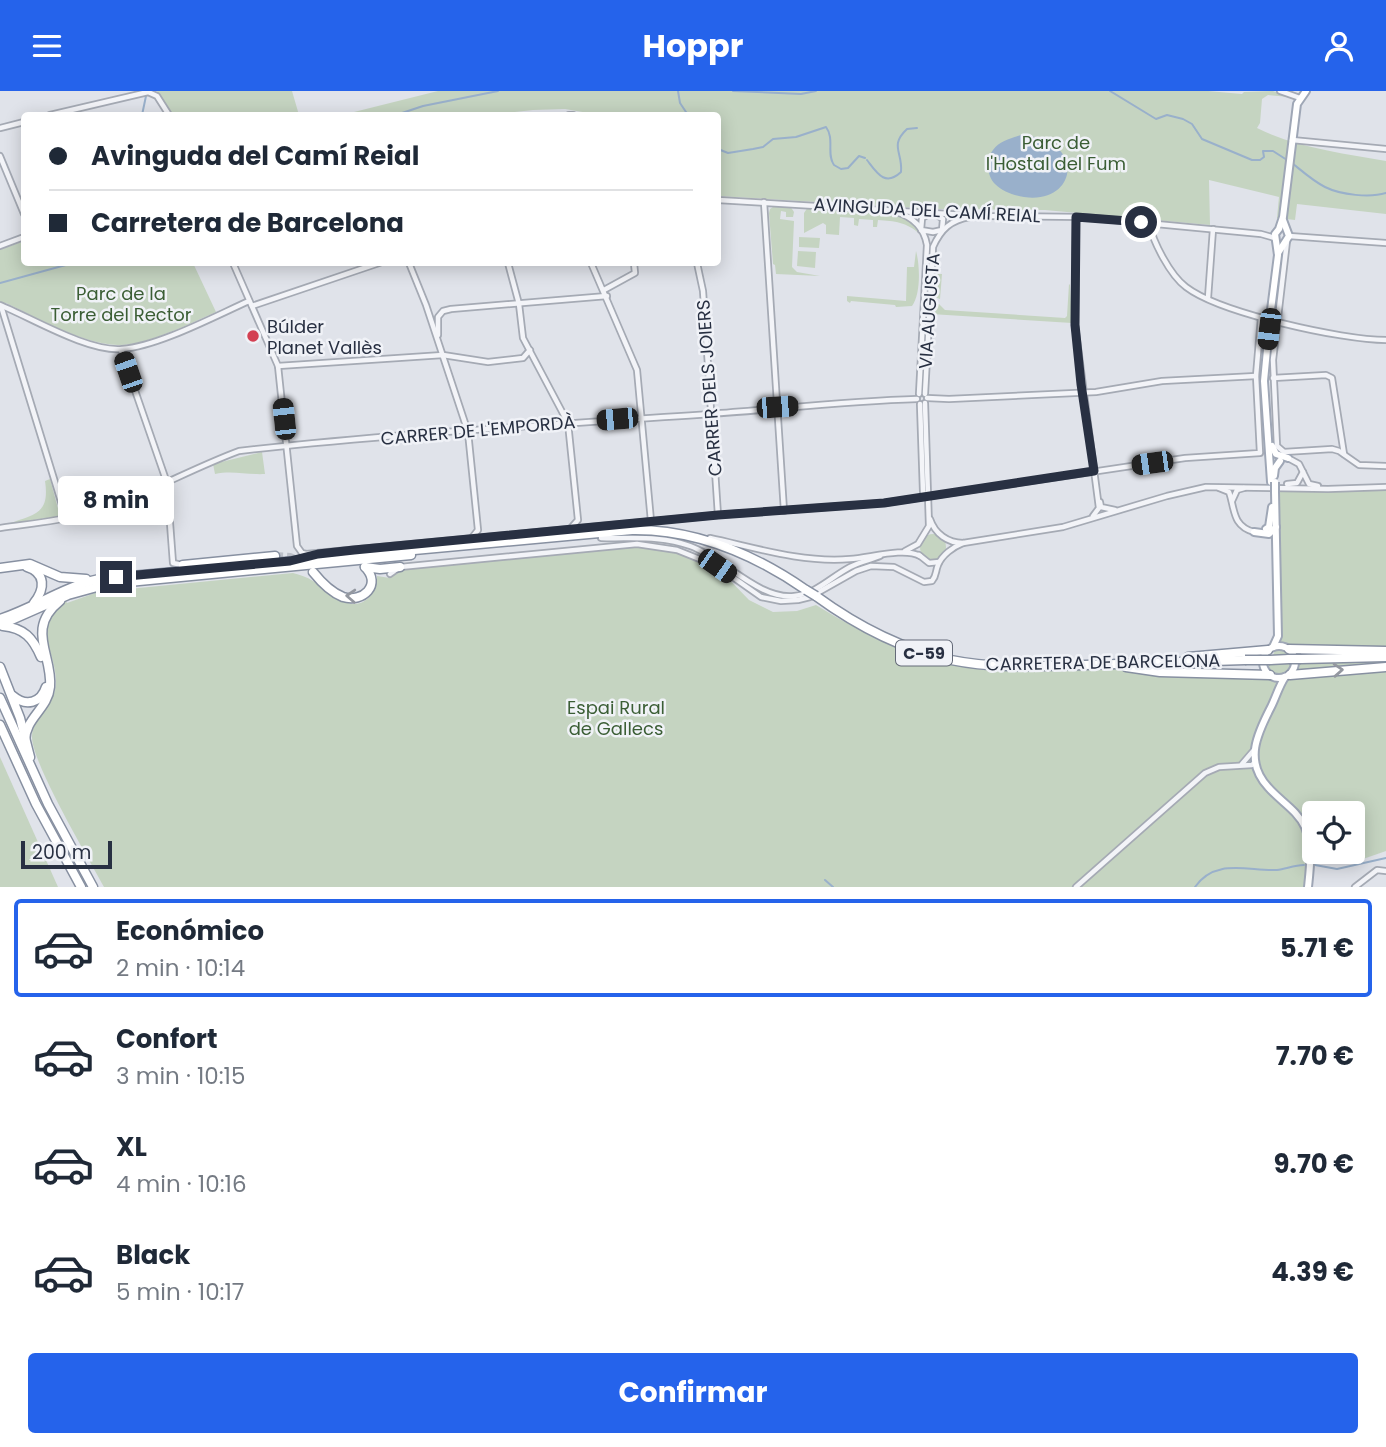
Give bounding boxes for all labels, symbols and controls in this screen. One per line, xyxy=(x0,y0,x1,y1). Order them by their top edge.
text: Hoppr xyxy=(643,23,743,68)
icon: menu xyxy=(28,27,66,65)
icon: person xyxy=(1320,27,1358,65)
park label: Parc de l'Hostal del Fum xyxy=(986,130,1126,176)
text: Avinguda del Camí Reial xyxy=(91,138,419,174)
street label: AVINGUDA DEL CAMÍ REIAL xyxy=(813,192,1041,228)
text: Carretera de Barcelona xyxy=(91,205,404,241)
route start xyxy=(1125,206,1157,238)
street label: VIA AUGUSTA xyxy=(912,252,946,370)
park label: Parc de la Torre del Rector xyxy=(50,281,192,327)
street label: CARRER DELS JOIERS xyxy=(690,299,728,477)
car xyxy=(1257,307,1282,351)
place label: Búlder Planet Vallès xyxy=(267,314,382,360)
marker: Búlder Planet Vallès xyxy=(245,328,261,344)
car xyxy=(112,349,145,395)
car xyxy=(756,395,799,419)
car xyxy=(272,397,297,441)
car xyxy=(596,407,639,431)
street label: CARRER DE L'EMPORDÀ xyxy=(380,409,576,451)
car xyxy=(1130,450,1175,476)
callout: 8 min xyxy=(58,475,174,525)
text: 8 min xyxy=(83,484,149,516)
car xyxy=(694,545,741,587)
route end xyxy=(100,561,132,593)
one-way arrow xyxy=(345,588,356,603)
road number: C-59 xyxy=(896,641,952,666)
street label: CARRETERA DE BARCELONA xyxy=(985,647,1221,677)
one-way arrow xyxy=(1333,663,1344,678)
park label: Espai Rural de Gallecs xyxy=(567,695,665,741)
map controls xyxy=(1302,801,1365,864)
button: locate xyxy=(1302,801,1365,864)
scale bar xyxy=(21,838,112,870)
text: 200 m xyxy=(32,839,91,866)
text: Económico xyxy=(116,913,264,949)
icon: car xyxy=(32,917,95,980)
text: 5.71 € xyxy=(1280,930,1354,966)
text: 2 min · 10:14 xyxy=(116,952,245,984)
text: Confort xyxy=(116,1021,218,1057)
icon: car xyxy=(32,1025,95,1088)
text: 7.70 € xyxy=(1276,1038,1354,1074)
text: 3 min · 10:15 xyxy=(116,1060,245,1092)
text: XL xyxy=(116,1129,147,1165)
icon: car xyxy=(32,1133,95,1196)
text: 9.70 € xyxy=(1274,1146,1354,1182)
text: 4 min · 10:16 xyxy=(116,1168,247,1200)
text: Black xyxy=(116,1237,190,1273)
icon: car xyxy=(32,1241,95,1304)
text: 4.39 € xyxy=(1271,1254,1354,1290)
text: 5 min · 10:17 xyxy=(116,1276,244,1308)
button: Confirmar xyxy=(28,1353,1358,1433)

